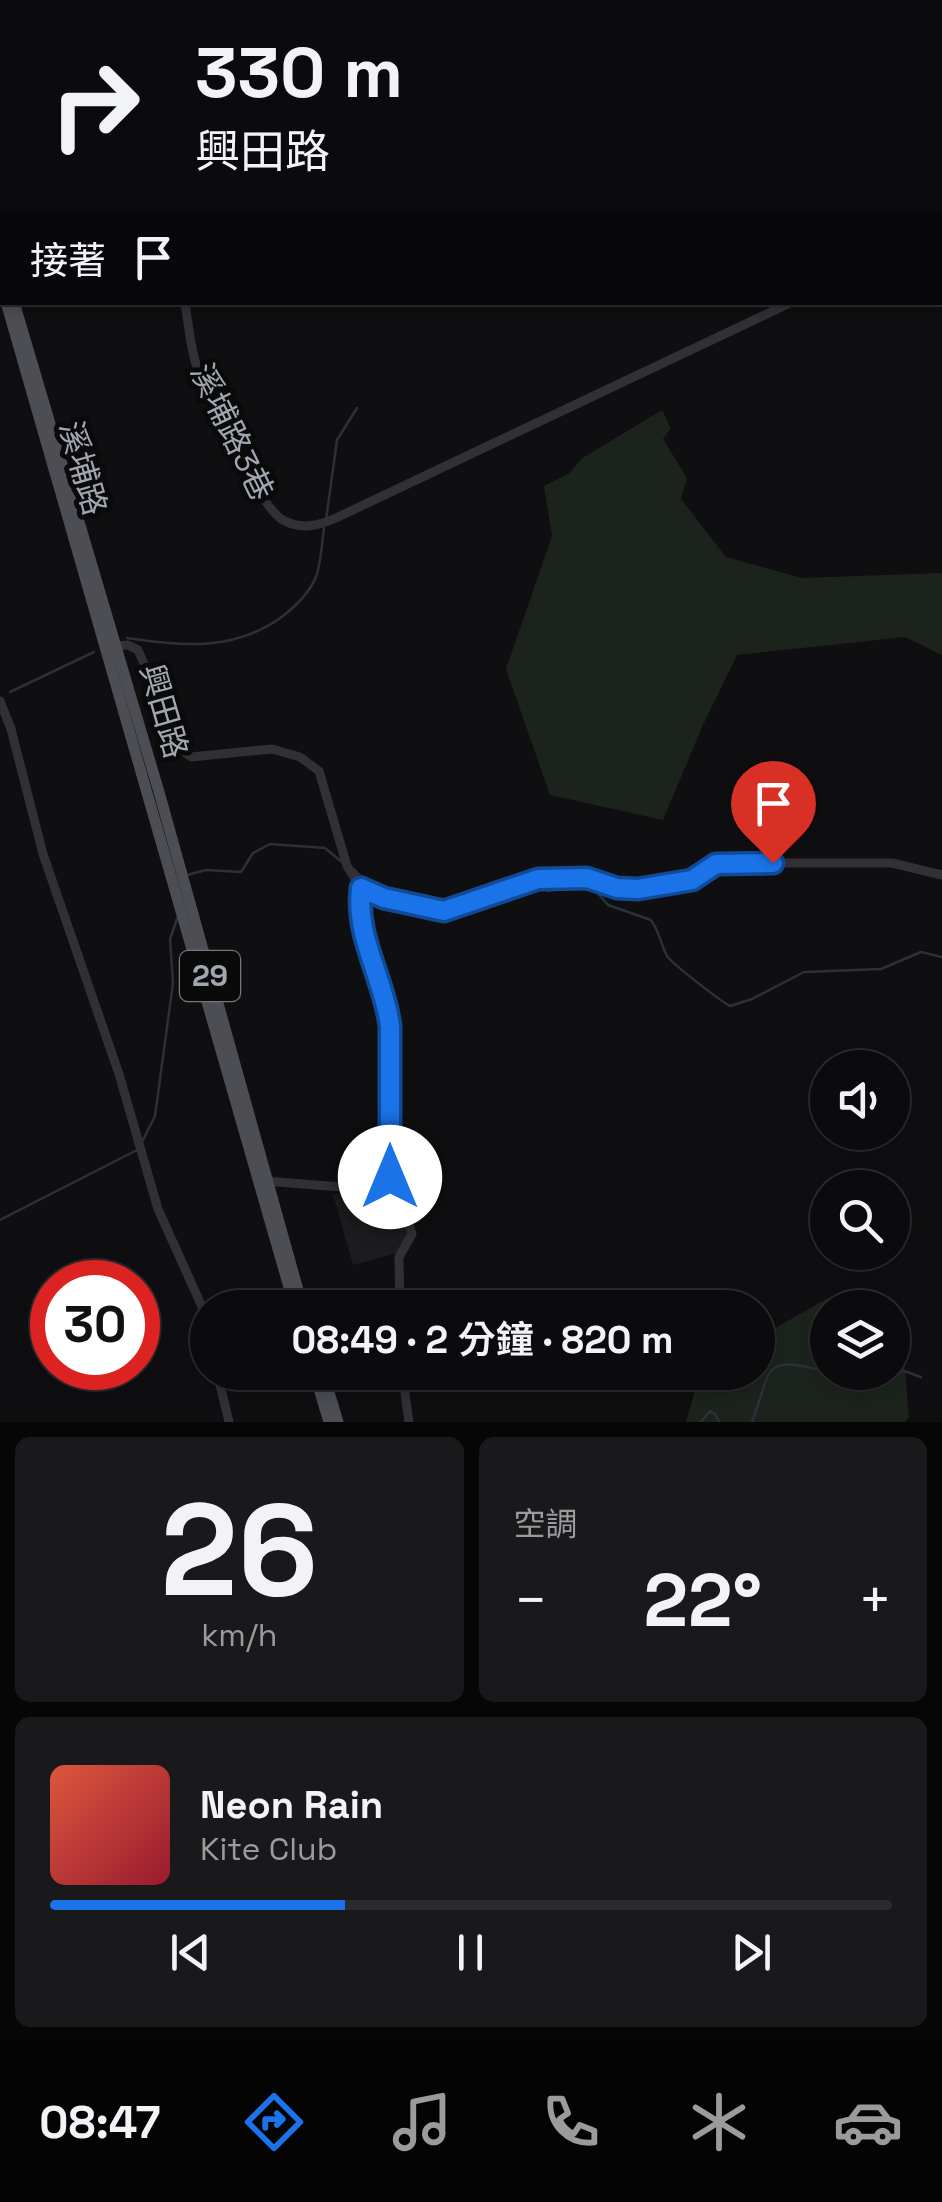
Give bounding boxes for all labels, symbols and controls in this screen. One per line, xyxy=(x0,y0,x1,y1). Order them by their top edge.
text: 330 m xyxy=(195,28,403,117)
icon: right xyxy=(30,40,160,170)
text: 興田路 xyxy=(195,123,330,180)
icon: arrive xyxy=(126,230,181,285)
text: 接著 xyxy=(30,237,106,285)
street label: 溪埔路3巷 xyxy=(182,357,282,507)
street label: 溪埔路 xyxy=(51,416,115,520)
street label: 興田路 xyxy=(132,659,196,763)
pin xyxy=(731,761,816,864)
icon: arrive xyxy=(746,776,801,831)
road number: 29 xyxy=(180,951,240,1001)
map controls xyxy=(810,1050,910,1390)
button: sound xyxy=(810,1050,910,1150)
position arrow xyxy=(338,1125,442,1229)
button: search xyxy=(810,1170,910,1270)
speed limit sign: 30 xyxy=(30,1260,160,1390)
button: layers xyxy=(810,1290,910,1390)
text: 08:49 · 2 分鐘 · 820 m xyxy=(292,1316,673,1364)
text: 26 xyxy=(160,1467,318,1633)
text: 空調 xyxy=(514,1504,578,1544)
text: 22° xyxy=(643,1552,762,1648)
text: − xyxy=(514,1565,548,1635)
text: + xyxy=(858,1565,892,1635)
text: km/h xyxy=(201,1615,277,1655)
text: Neon Rain xyxy=(200,1781,383,1829)
text: Kite Club xyxy=(200,1829,337,1869)
icon: previous xyxy=(163,1925,218,1980)
icon: pause xyxy=(443,1925,498,1980)
icon: next xyxy=(724,1925,779,1980)
icon: directions xyxy=(239,2087,309,2157)
icon: music xyxy=(387,2087,457,2157)
icon: phone xyxy=(536,2087,606,2157)
icon: climate xyxy=(684,2087,754,2157)
icon: car xyxy=(833,2087,903,2157)
text: 08:47 xyxy=(39,2094,160,2151)

